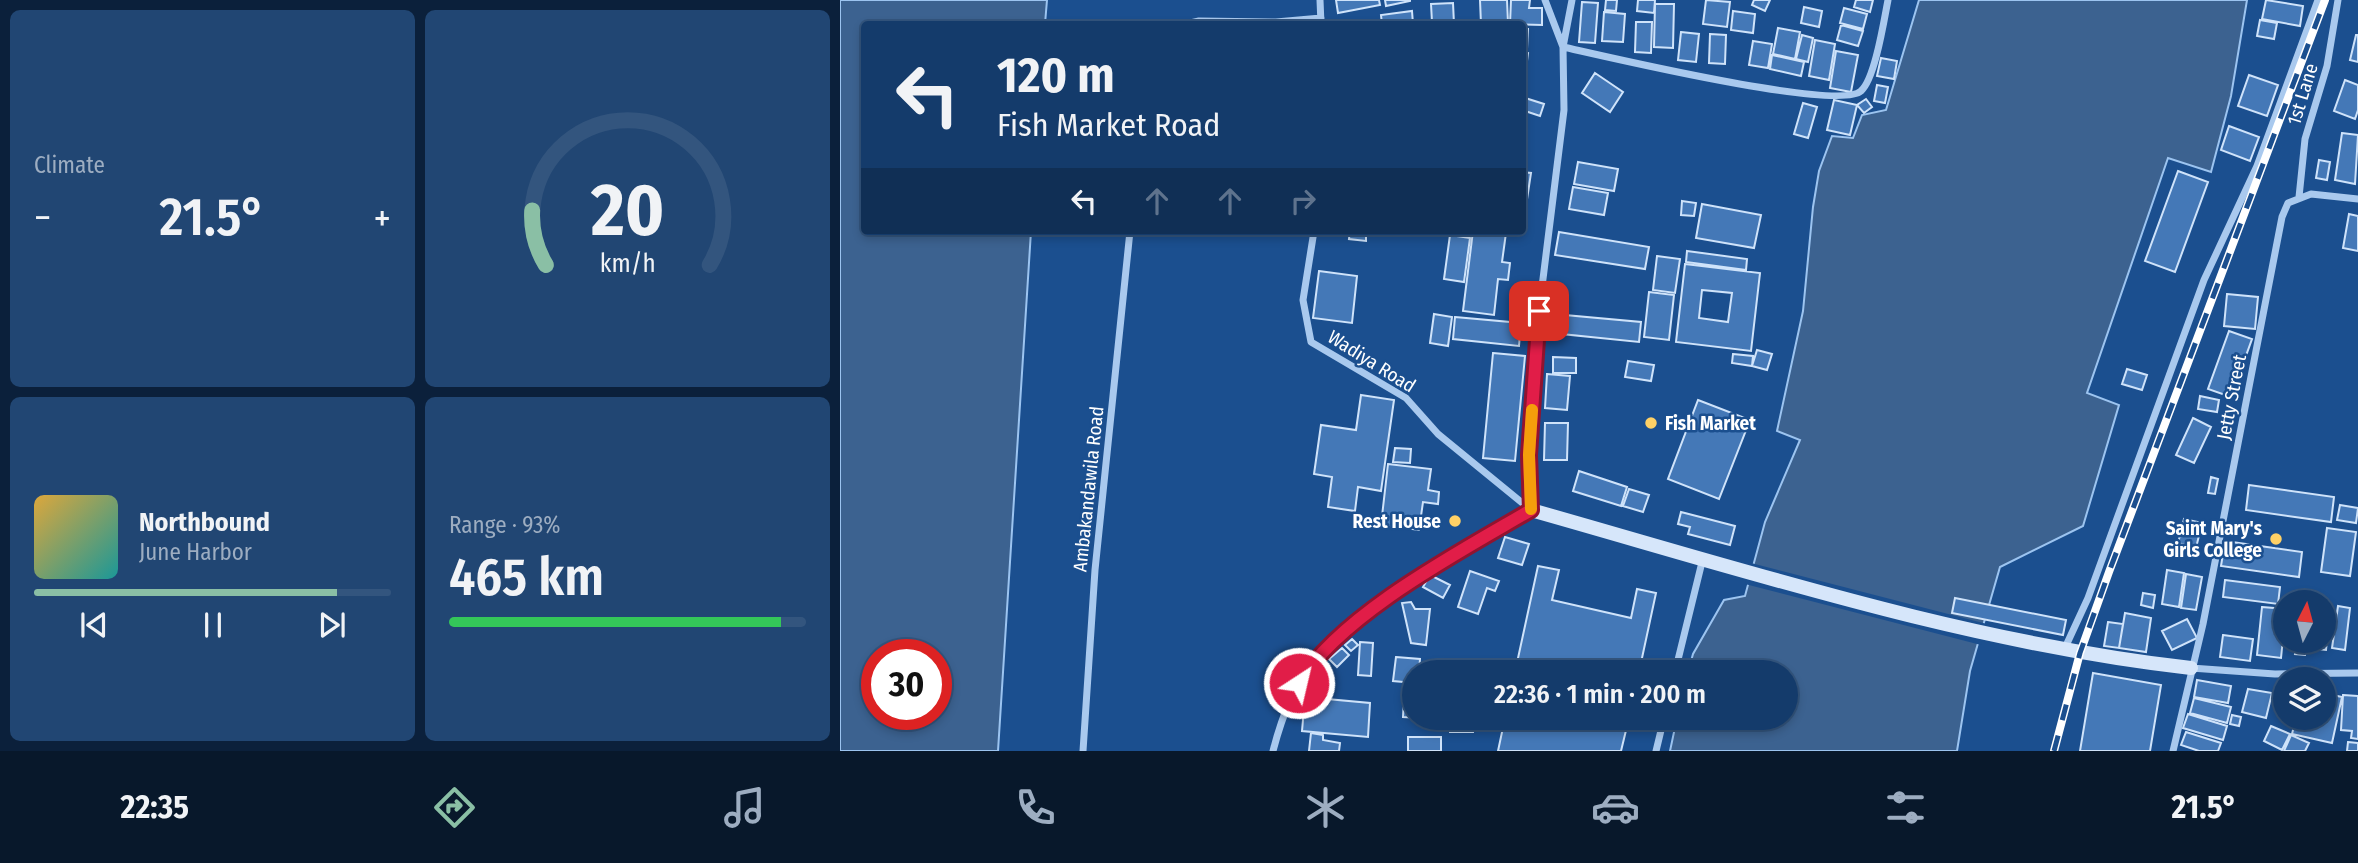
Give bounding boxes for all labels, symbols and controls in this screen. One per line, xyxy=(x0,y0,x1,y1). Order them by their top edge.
text: 120 m xyxy=(997,46,1115,105)
icon: left xyxy=(882,49,973,140)
street label: 1st Lane xyxy=(2282,61,2323,128)
text: Fish Market Road xyxy=(997,106,1220,144)
text: Climate xyxy=(34,151,105,179)
text: 20 xyxy=(590,167,664,254)
icon: left xyxy=(1065,182,1103,220)
icon: ahead xyxy=(1138,182,1176,220)
icon: ahead xyxy=(1211,182,1249,220)
icon: right xyxy=(1284,182,1322,220)
text: 21.5° xyxy=(160,186,265,249)
text: − xyxy=(34,195,51,241)
text: + xyxy=(374,195,391,241)
text: km/h xyxy=(600,248,655,278)
pin xyxy=(1509,281,1569,341)
icon: arrive xyxy=(1520,292,1558,330)
street label: Wadiya Road xyxy=(1324,325,1420,397)
street label: Jetty Street xyxy=(2212,352,2251,442)
street label: Ambakandawila Road xyxy=(1068,405,1109,573)
place label: Fish Market xyxy=(1665,412,1756,435)
marker: Fish Market xyxy=(1643,415,1659,431)
text: Northbound xyxy=(139,507,270,538)
place label: Rest House xyxy=(1353,510,1441,533)
text: Range · 93% xyxy=(449,511,560,539)
marker: Rest House xyxy=(1447,513,1463,529)
place label: Saint Mary's Girls College xyxy=(2163,517,2263,562)
marker: Saint Mary's Girls College xyxy=(2268,531,2284,547)
text: June Harbor xyxy=(139,538,252,566)
text: 465 km xyxy=(449,546,604,609)
north arrow xyxy=(2273,590,2336,653)
map controls xyxy=(2273,590,2336,730)
icon: previous xyxy=(75,606,113,644)
icon: pause xyxy=(194,606,232,644)
icon: next xyxy=(313,606,351,644)
speed limit sign: 30 xyxy=(861,639,952,730)
position arrow xyxy=(1262,646,1336,720)
button: layers xyxy=(2273,667,2336,730)
text: 22:36 · 1 min · 200 m xyxy=(1494,679,1706,710)
icon: directions xyxy=(430,783,479,832)
icon: music xyxy=(720,783,769,832)
icon: phone xyxy=(1011,783,1060,832)
icon: climate xyxy=(1301,783,1350,832)
icon: car xyxy=(1591,783,1640,832)
icon: filters xyxy=(1881,783,1930,832)
text: 22:35 xyxy=(121,788,189,826)
text: 21.5° xyxy=(2171,788,2237,826)

